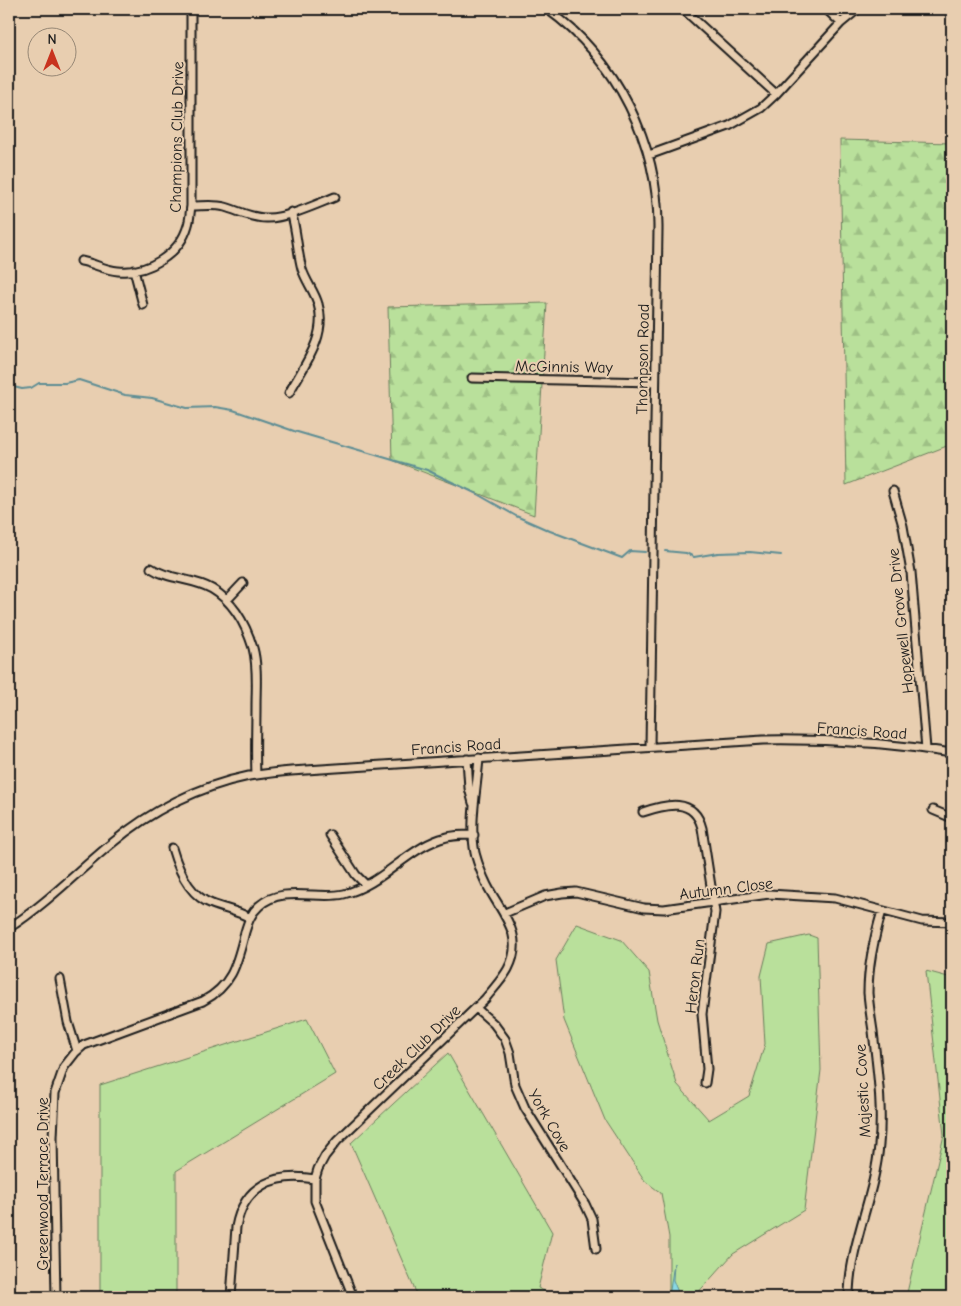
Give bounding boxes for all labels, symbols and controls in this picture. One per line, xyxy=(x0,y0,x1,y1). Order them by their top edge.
north arrow xyxy=(28,28,78,78)
text: N xyxy=(47,31,57,48)
street label: Champions Club Drive xyxy=(167,61,187,213)
street label: Thompson Road xyxy=(633,303,653,415)
street label: McGinnis Way xyxy=(515,357,614,377)
street label: Hopewell Grove Drive xyxy=(884,547,918,695)
street label: Francis Road xyxy=(816,719,908,743)
street label: Francis Road xyxy=(410,735,502,759)
street label: Autumn Close xyxy=(678,874,774,904)
street label: Heron Run xyxy=(681,938,708,1014)
street label: Creek Club Drive xyxy=(369,1001,464,1094)
street label: Majestic Cove xyxy=(852,1044,874,1138)
street label: York Cove xyxy=(524,1086,574,1155)
street label: Greenwood Terrace Drive xyxy=(34,1097,52,1271)

